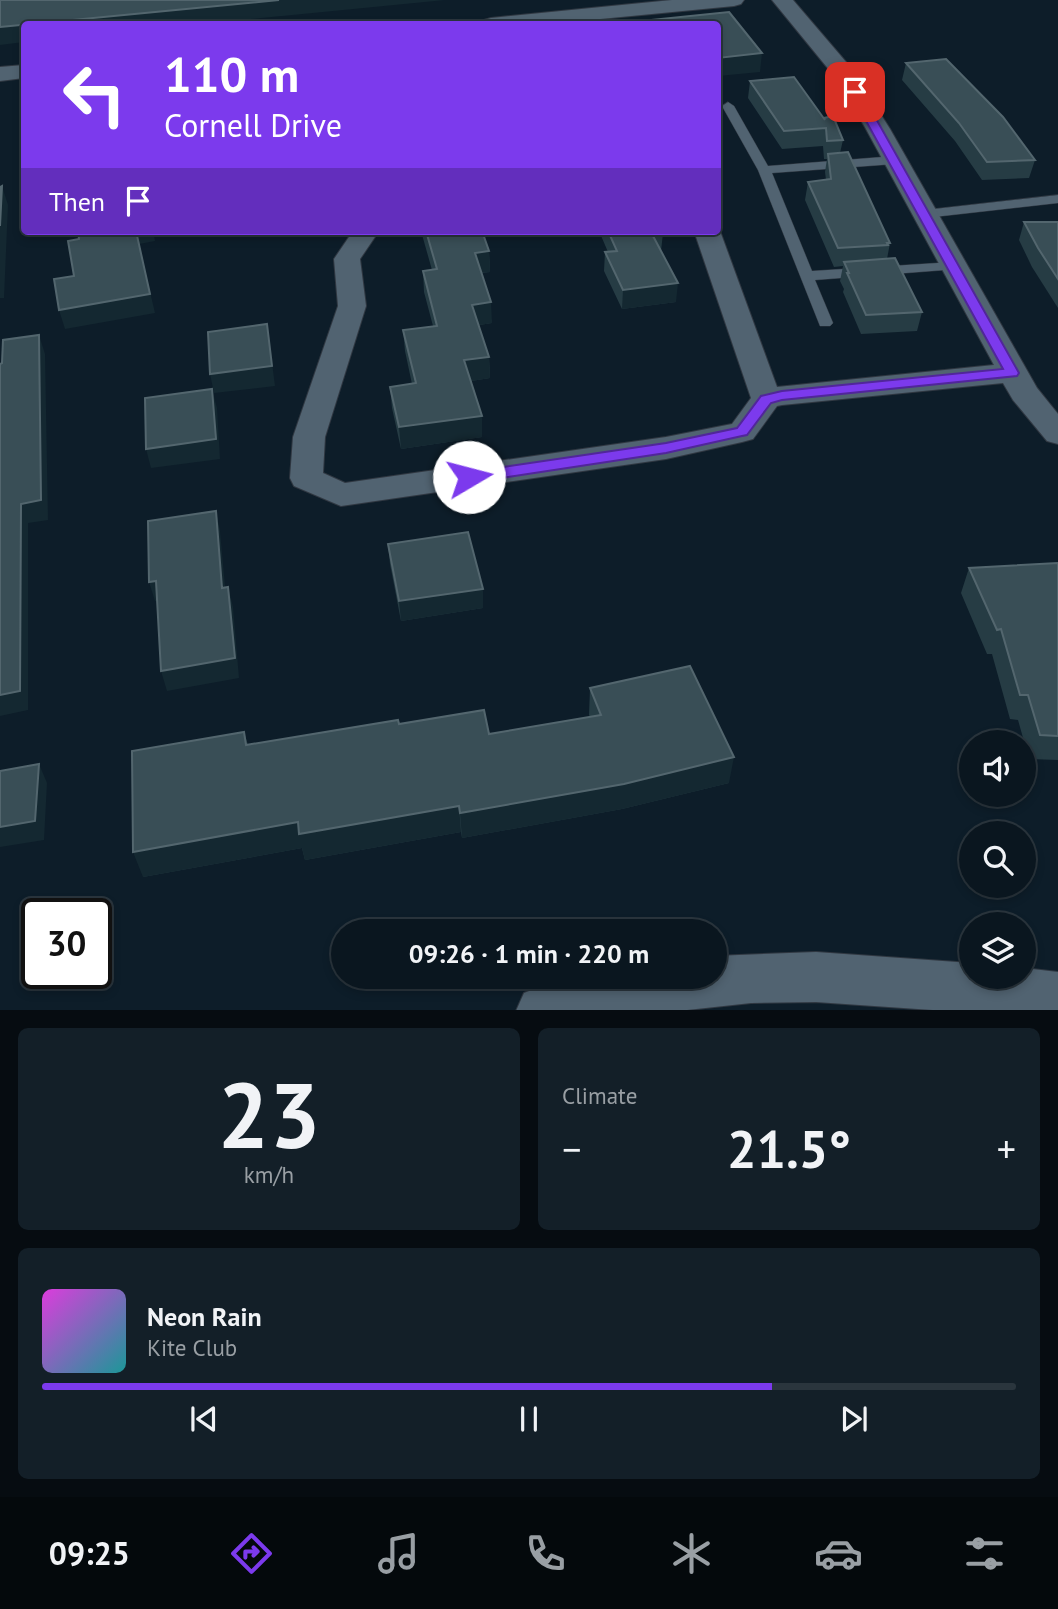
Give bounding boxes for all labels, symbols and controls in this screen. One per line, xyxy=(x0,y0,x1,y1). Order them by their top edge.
text: 110 m xyxy=(164,42,299,106)
icon: left xyxy=(49,49,140,140)
pin xyxy=(825,62,885,122)
icon: arrive xyxy=(836,73,874,111)
text: Cornell Drive xyxy=(164,104,342,146)
icon: arrive xyxy=(119,182,157,220)
text: Then xyxy=(49,185,105,218)
position arrow xyxy=(432,440,506,514)
map controls xyxy=(959,730,1036,989)
button: sound xyxy=(959,730,1036,807)
button: search xyxy=(959,821,1036,898)
speed limit sign: 30 xyxy=(21,898,112,989)
button: layers xyxy=(959,912,1036,989)
text: 09:26 · 1 min · 220 m xyxy=(409,937,649,970)
text: 23 xyxy=(217,1055,321,1173)
text: Climate xyxy=(562,1081,637,1110)
text: 21.5° xyxy=(727,1115,851,1182)
text: − xyxy=(562,1124,581,1173)
text: + xyxy=(997,1124,1016,1173)
text: km/h xyxy=(244,1160,294,1189)
text: Neon Rain xyxy=(147,1300,262,1333)
text: Kite Club xyxy=(147,1333,237,1362)
icon: previous xyxy=(185,1400,223,1438)
icon: pause xyxy=(510,1400,548,1438)
icon: next xyxy=(835,1400,873,1438)
icon: directions xyxy=(227,1529,276,1578)
icon: music xyxy=(374,1529,423,1578)
icon: phone xyxy=(521,1529,570,1578)
icon: climate xyxy=(667,1529,716,1578)
icon: car xyxy=(814,1529,863,1578)
icon: filters xyxy=(960,1529,1009,1578)
text: 09:25 xyxy=(49,1532,130,1574)

